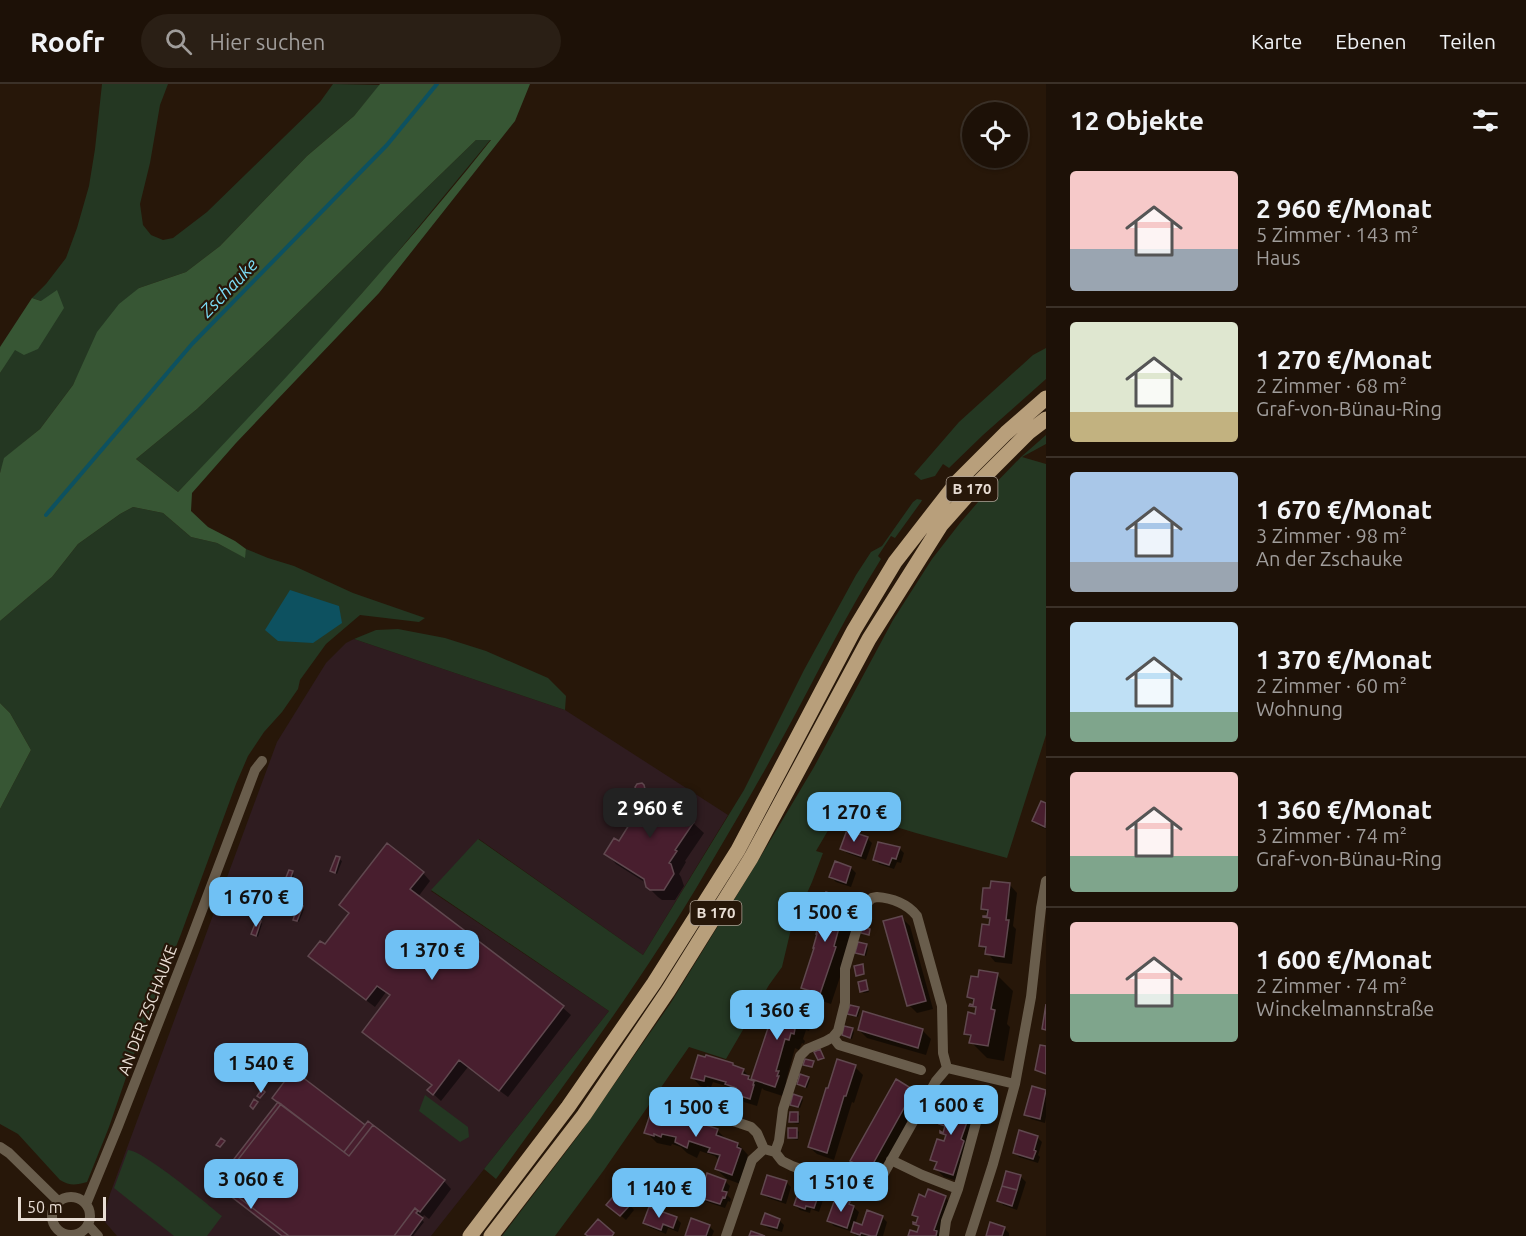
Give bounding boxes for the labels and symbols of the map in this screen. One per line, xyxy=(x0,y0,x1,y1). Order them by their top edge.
water label: Zschauke xyxy=(195,254,261,321)
road number: B 170 xyxy=(946,477,998,501)
pin: 2 960 € xyxy=(595,788,705,839)
pin: 1 270 € xyxy=(799,792,909,843)
pin: 1 670 € xyxy=(201,877,311,928)
pin: 1 500 € xyxy=(770,892,880,943)
road number: B 170 xyxy=(690,901,742,925)
pin: 1 370 € xyxy=(377,930,487,981)
street label: AN DER ZSCHAUKE xyxy=(114,942,180,1078)
pin: 1 360 € xyxy=(722,990,832,1041)
pin: 1 540 € xyxy=(206,1043,316,1094)
pin: 1 600 € xyxy=(896,1085,1006,1136)
pin: 1 500 € xyxy=(641,1087,751,1138)
pin: 3 060 € xyxy=(196,1159,306,1210)
pin: 1 510 € xyxy=(786,1162,896,1213)
pin: 1 140 € xyxy=(604,1168,714,1219)
scale bar xyxy=(18,1194,106,1222)

